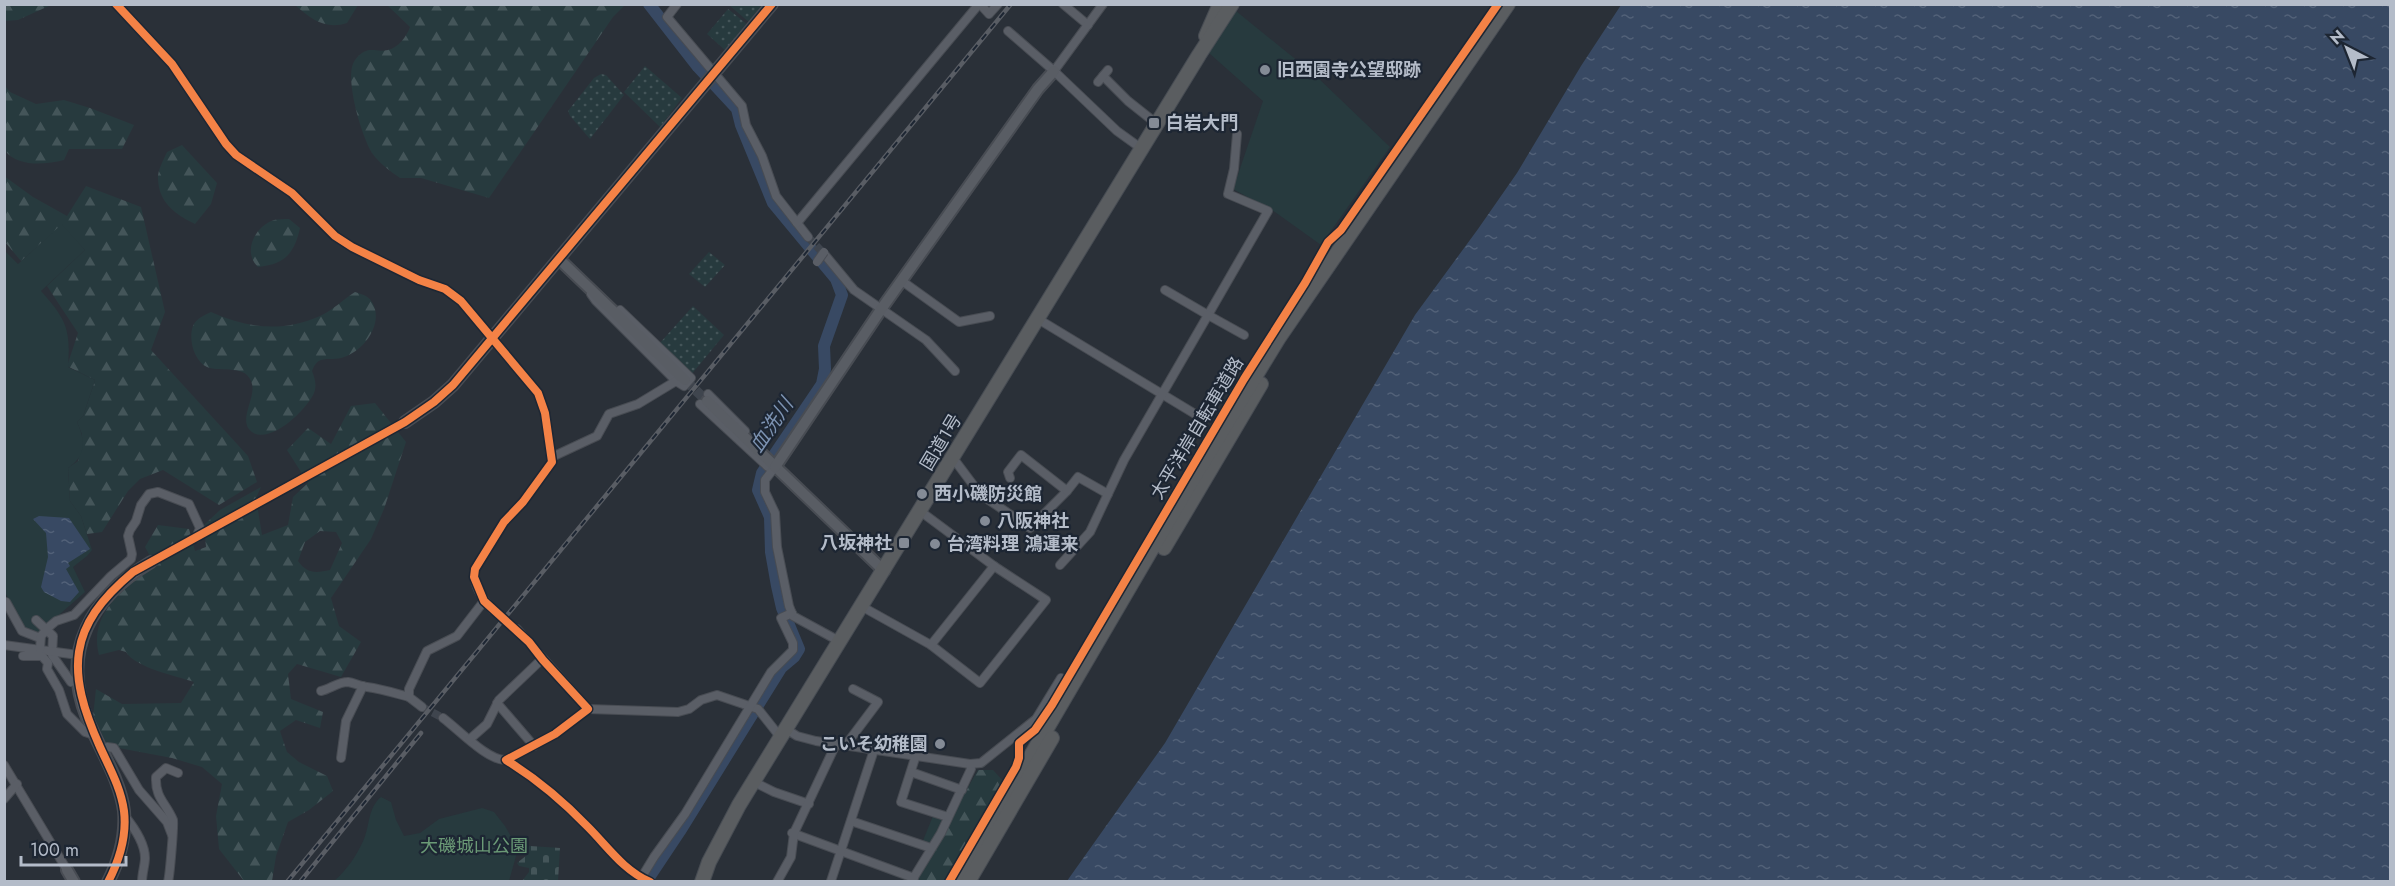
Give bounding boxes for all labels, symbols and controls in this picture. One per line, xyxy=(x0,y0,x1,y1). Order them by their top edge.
north arrow xyxy=(2317,18,2377,78)
text: N xyxy=(2325,24,2350,50)
place label: 旧西園寺公望邸跡 xyxy=(1277,57,1421,83)
marker: 旧西園寺公望邸跡 xyxy=(1258,63,1272,77)
place label: 白岩大門 xyxy=(1166,110,1238,136)
marker: 白岩大門 xyxy=(1147,116,1161,130)
street label: 太平洋岸自転車道路 xyxy=(1144,352,1250,504)
water label: 血洗川 xyxy=(743,391,801,458)
street label: 国道1号 xyxy=(914,409,968,475)
place label: 西小磯防災館 xyxy=(934,481,1042,507)
marker: 西小磯防災館 xyxy=(915,487,929,501)
place label: 八阪神社 xyxy=(997,508,1069,534)
marker: 八阪神社 xyxy=(978,514,992,528)
place label: 八坂神社 xyxy=(820,530,892,556)
place label: 台湾料理 鴻運来 xyxy=(947,531,1078,557)
marker: 八坂神社 xyxy=(897,536,911,550)
marker: 台湾料理 鴻運来 xyxy=(928,537,942,551)
place label: こいそ幼稚園 xyxy=(820,731,928,757)
marker: こいそ幼稚園 xyxy=(933,737,947,751)
scale bar xyxy=(21,829,126,867)
park label: 大磯城山公園 xyxy=(420,833,528,859)
text: 100 m xyxy=(30,837,79,863)

